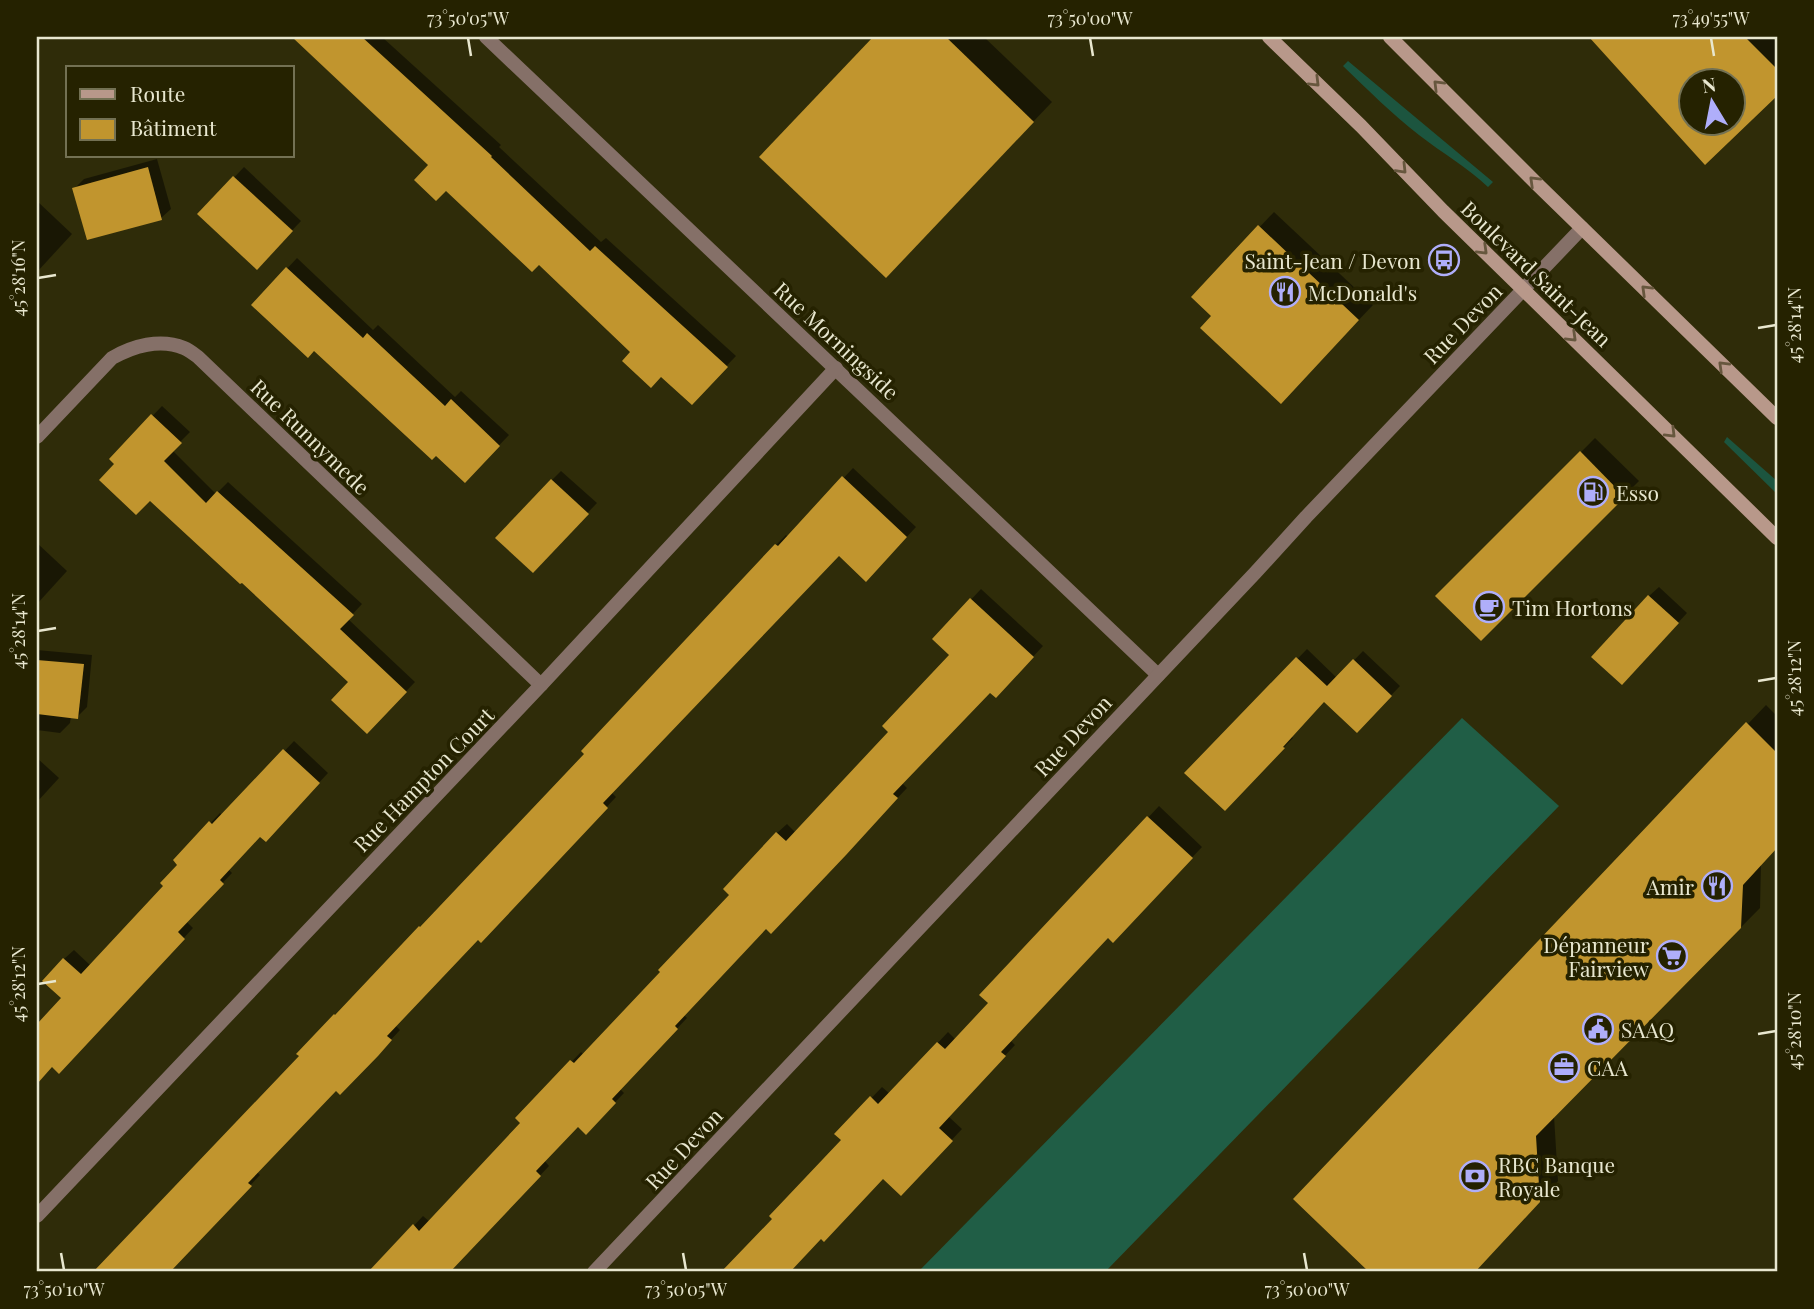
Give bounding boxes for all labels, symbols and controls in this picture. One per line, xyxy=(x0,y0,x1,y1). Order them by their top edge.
text: 73°50'05"W xyxy=(427,6,510,30)
text: 73°50'00"W xyxy=(1047,6,1133,30)
text: 73°49'55"W xyxy=(1672,6,1750,30)
legend xyxy=(66,66,294,158)
north arrow xyxy=(1678,66,1748,136)
text: N xyxy=(1700,70,1718,98)
one-way arrow xyxy=(1306,73,1319,86)
text: Route xyxy=(130,79,185,107)
one-way arrow xyxy=(1433,81,1446,94)
text: Bâtiment xyxy=(130,113,217,141)
one-way arrow xyxy=(1394,161,1407,174)
one-way arrow xyxy=(1529,177,1542,190)
street label: Boulevard Saint-Jean xyxy=(1456,194,1618,352)
text: 45°28'16"N xyxy=(6,239,30,317)
one-way arrow xyxy=(1475,242,1488,255)
bus stop icon: Saint-Jean / Devon xyxy=(1427,243,1461,277)
place label: Saint-Jean / Devon xyxy=(1244,246,1421,274)
street label: Rue Morningside xyxy=(769,275,905,405)
restaurant icon: McDonald's xyxy=(1268,275,1302,309)
street label: Rue Devon xyxy=(1417,276,1508,369)
place label: McDonald's xyxy=(1308,278,1417,306)
one-way arrow xyxy=(1641,285,1654,298)
text: 45°28'14"N xyxy=(1782,287,1806,363)
one-way arrow xyxy=(1564,328,1577,341)
one-way arrow xyxy=(1719,361,1732,374)
street label: Rue Runnymede xyxy=(246,372,376,500)
one-way arrow xyxy=(1663,425,1676,438)
fuel station icon: Esso xyxy=(1576,475,1610,509)
place label: Esso xyxy=(1616,478,1659,506)
cafe icon: Tim Hortons xyxy=(1472,590,1506,624)
text: 45°28'14"N xyxy=(6,593,30,669)
place label: Tim Hortons xyxy=(1512,593,1632,621)
text: 45°28'12"N xyxy=(1782,640,1806,716)
street label: Rue Devon xyxy=(1027,688,1117,782)
street label: Rue Hampton Court xyxy=(347,700,500,857)
restaurant icon: Amir xyxy=(1700,869,1734,903)
place label: Amir xyxy=(1646,872,1695,900)
place label: Dépanneur Fairview xyxy=(1543,930,1650,982)
supermarket icon: Dépanneur Fairview xyxy=(1655,939,1689,973)
text: 45°28'12"N xyxy=(6,946,30,1022)
text: 45°28'10"N xyxy=(1782,991,1806,1070)
public building icon: SAAQ xyxy=(1581,1012,1615,1046)
place label: SAAQ xyxy=(1621,1015,1675,1043)
office icon: CAA xyxy=(1547,1050,1581,1084)
place label: CAA xyxy=(1587,1053,1629,1081)
street label: Rue Devon xyxy=(638,1101,728,1195)
place label: RBC Banque Royale xyxy=(1498,1150,1615,1202)
bank icon: RBC Banque Royale xyxy=(1458,1159,1492,1193)
text: 73°50'10"W xyxy=(23,1277,105,1301)
text: 73°50'05"W xyxy=(645,1277,728,1301)
text: 73°50'00"W xyxy=(1264,1277,1350,1301)

